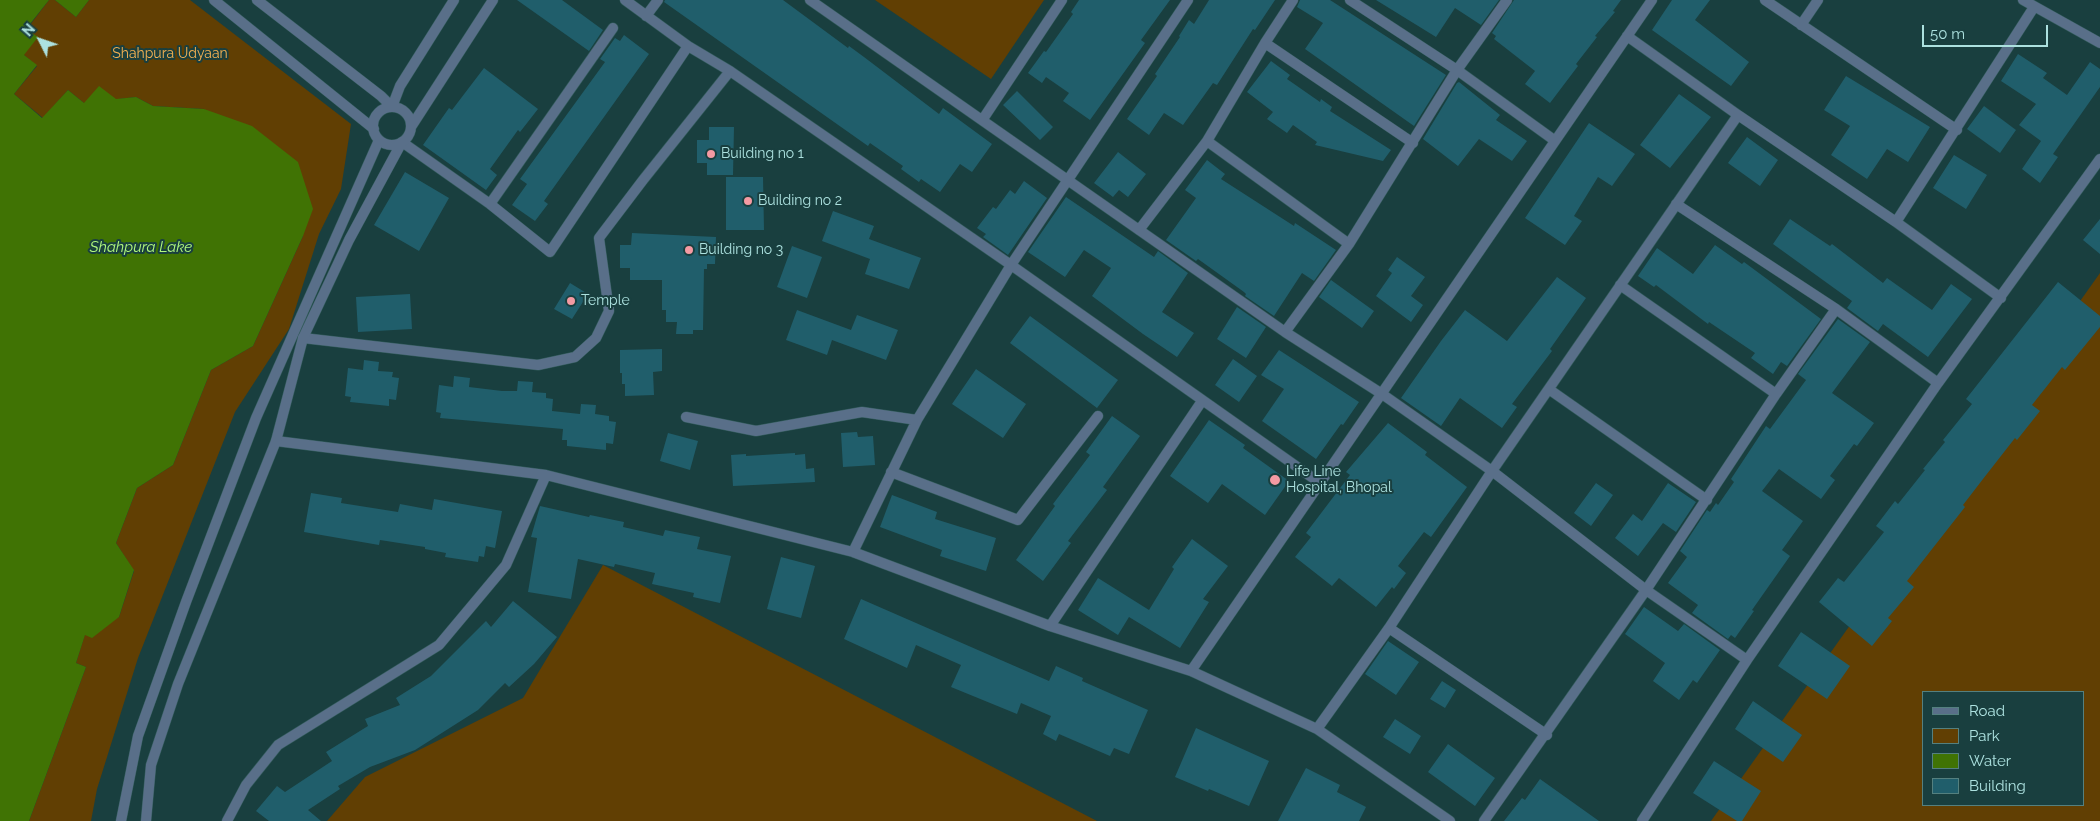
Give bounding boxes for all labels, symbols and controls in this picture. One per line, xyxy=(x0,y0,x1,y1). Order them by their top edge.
north arrow xyxy=(15,15,65,65)
scale bar xyxy=(1925,15,2051,47)
text: N xyxy=(19,21,38,39)
text: 50 m xyxy=(1930,25,1965,43)
park label: Shahpura Udyaan xyxy=(112,46,228,62)
place label: Building no 1 xyxy=(721,146,804,162)
marker: Building no 1 xyxy=(705,148,717,160)
place label: Building no 2 xyxy=(758,193,842,209)
marker: Building no 2 xyxy=(742,195,754,207)
water label: Shahpura Lake xyxy=(90,238,192,256)
place label: Building no 3 xyxy=(699,242,783,258)
marker: Building no 3 xyxy=(683,244,695,256)
place label: Temple xyxy=(581,293,630,309)
marker: Temple xyxy=(565,295,577,307)
place label: Life Line Hospital, Bhopal xyxy=(1286,464,1392,497)
marker: Life Line Hospital, Bhopal xyxy=(1268,473,1282,487)
legend xyxy=(1922,691,2085,806)
text: Road xyxy=(1969,702,2005,720)
text: Park xyxy=(1969,727,2000,745)
text: Water xyxy=(1969,752,2011,770)
text: Building xyxy=(1969,777,2026,795)

